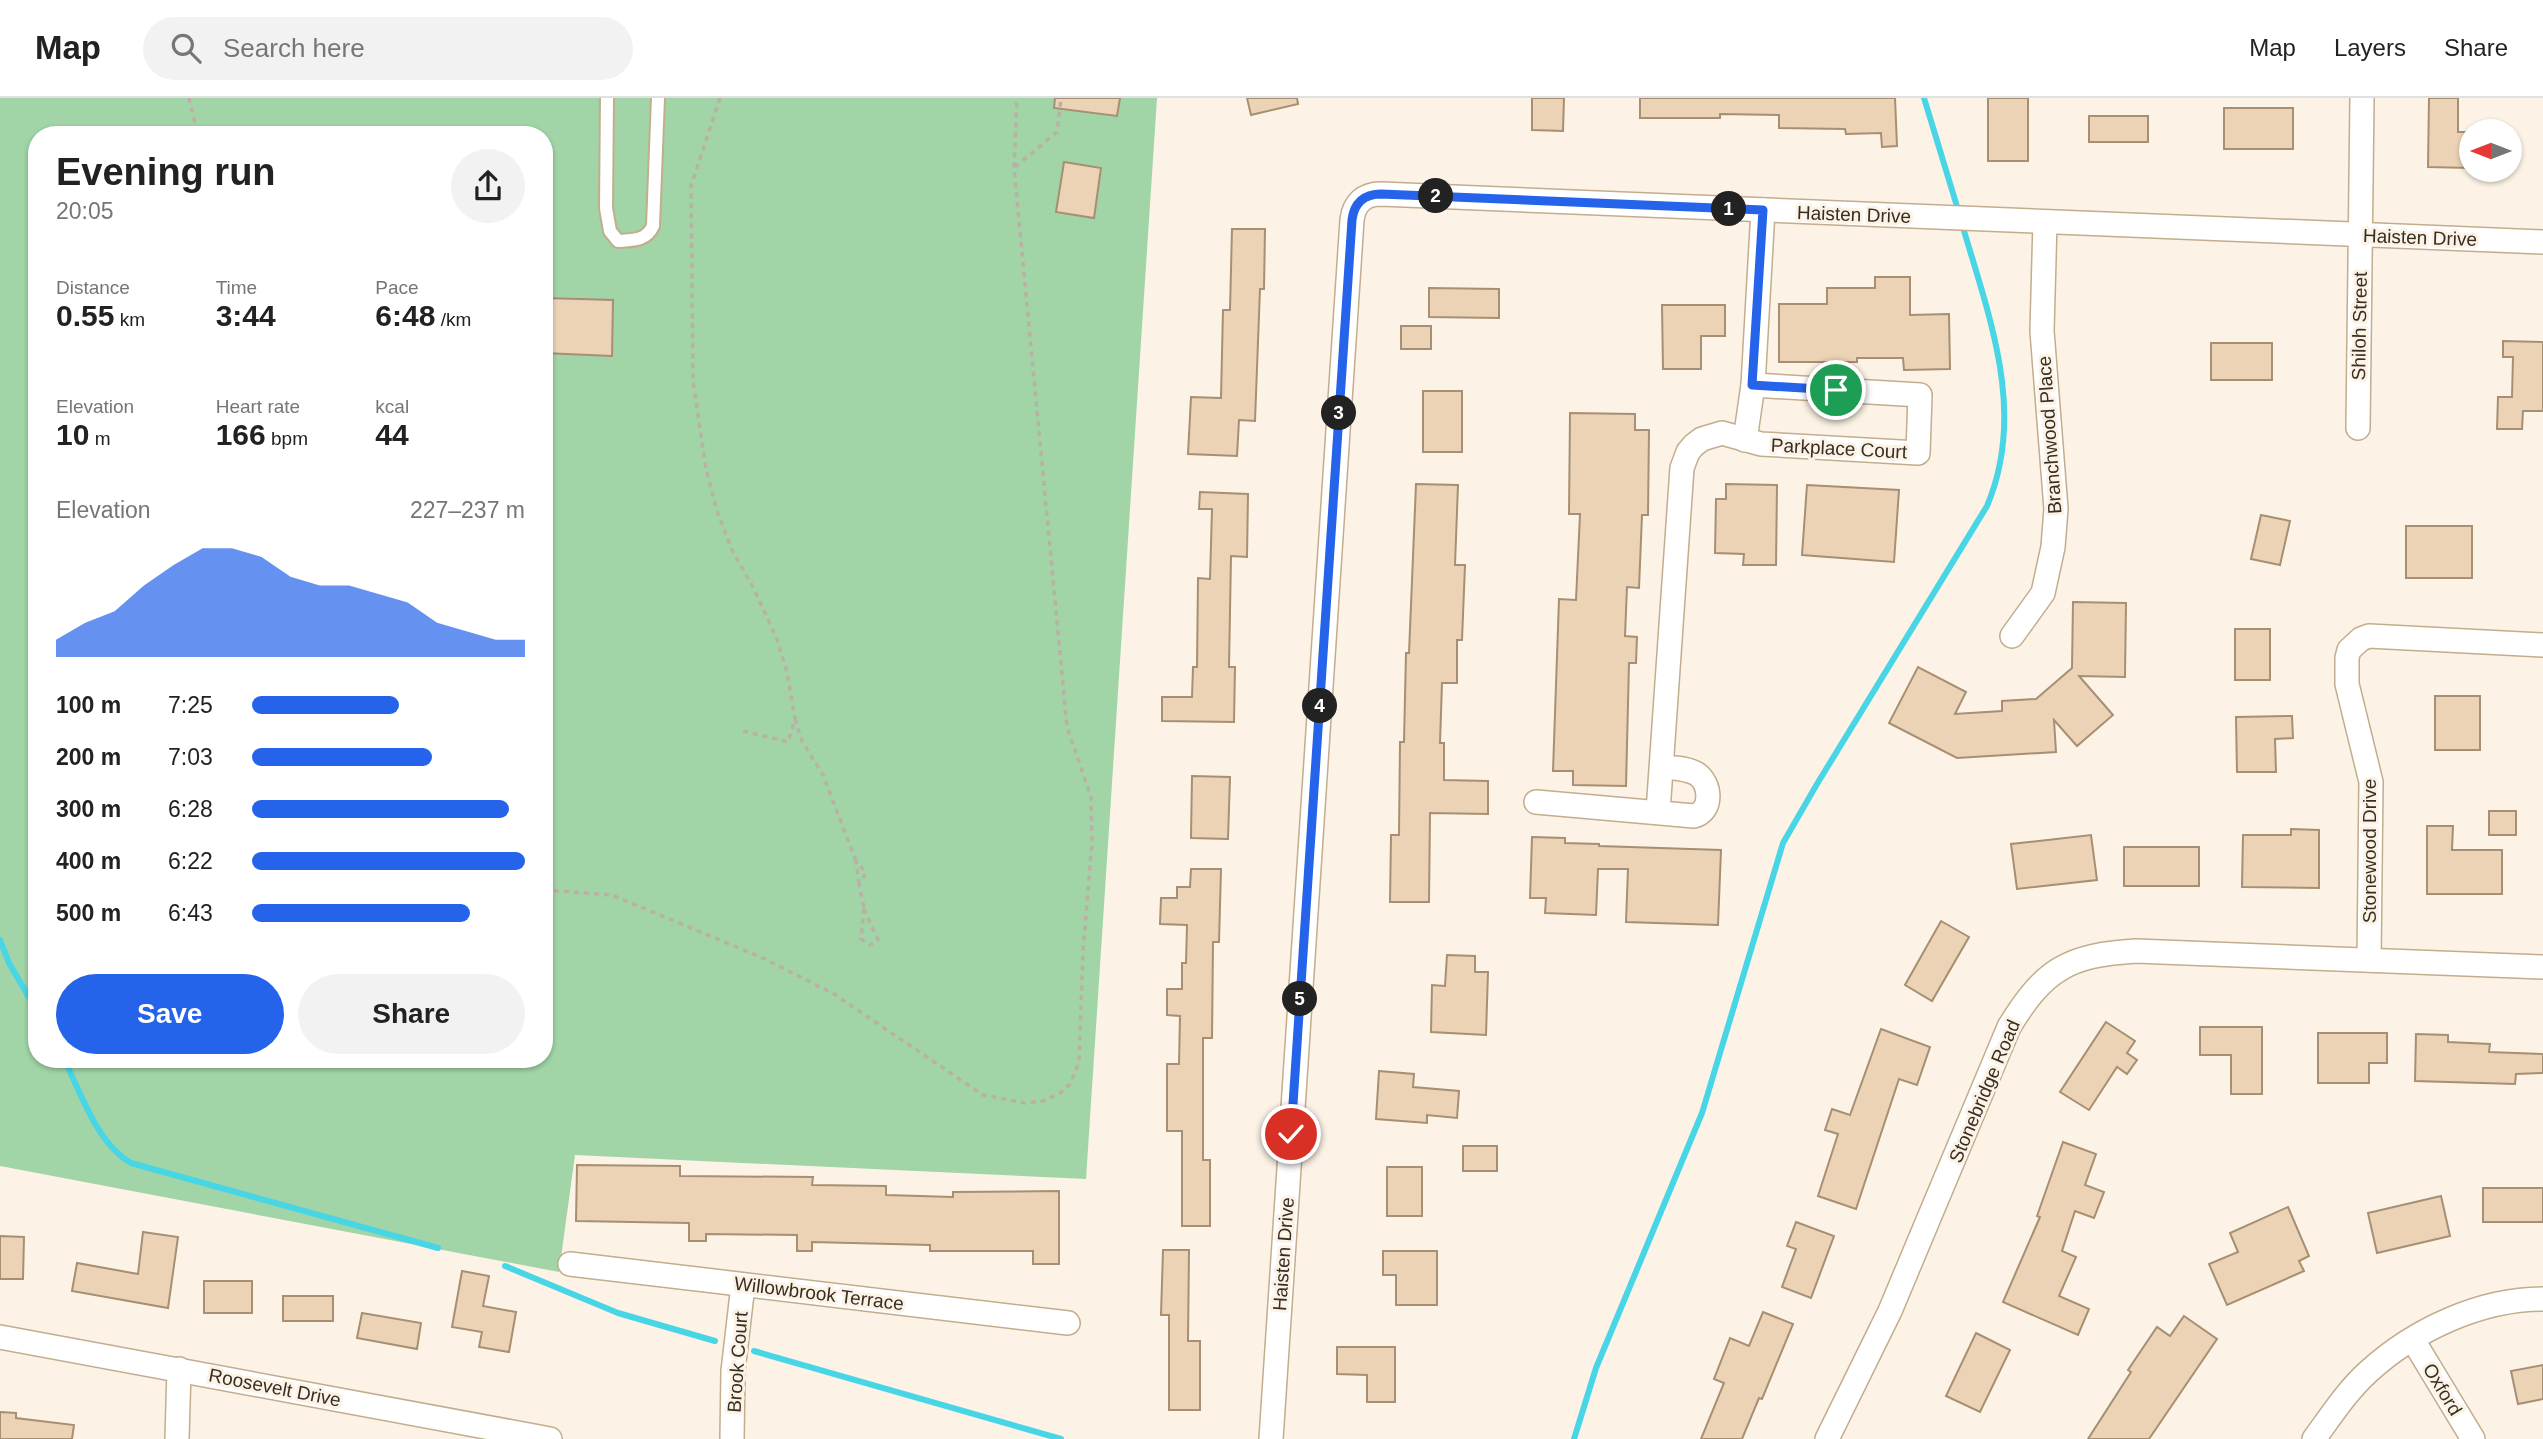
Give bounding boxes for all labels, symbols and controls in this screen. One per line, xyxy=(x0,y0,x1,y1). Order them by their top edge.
search box xyxy=(143,17,633,80)
text: Map xyxy=(35,29,101,66)
icon: search xyxy=(167,29,205,67)
text: Search here xyxy=(223,33,365,63)
text: Map xyxy=(2249,34,2296,61)
text: Layers xyxy=(2334,34,2406,61)
text: Share xyxy=(2444,34,2508,61)
north arrow xyxy=(2459,119,2522,182)
map controls xyxy=(2459,119,2522,182)
button: share xyxy=(451,149,525,223)
text: Evening run xyxy=(56,151,276,193)
pin: 2 xyxy=(1418,178,1454,214)
text: 2 xyxy=(1430,185,1441,206)
pin: 1 xyxy=(1712,192,1746,226)
text: 20:05 xyxy=(56,198,114,224)
text: 1 xyxy=(1723,198,1734,219)
street label: Haisten Drive xyxy=(1797,202,1911,227)
street label: Haisten Drive xyxy=(2363,225,2477,250)
street label: Shiloh Street xyxy=(2348,271,2371,381)
text: Distance xyxy=(56,277,130,298)
text: Time xyxy=(216,277,257,298)
text: Pace xyxy=(375,277,419,298)
text: 0.55 xyxy=(56,299,114,332)
text: 3:44 xyxy=(216,299,276,332)
text: 6:48 xyxy=(375,299,435,332)
text: km xyxy=(114,309,145,330)
text: /km xyxy=(435,309,471,330)
street label: Branchwood Place xyxy=(2033,355,2065,515)
pin xyxy=(1806,360,1866,420)
icon: arrive xyxy=(1817,371,1855,409)
text: Elevation xyxy=(56,396,134,417)
text: Heart rate xyxy=(216,396,300,417)
text: kcal xyxy=(375,396,409,417)
pin: 3 xyxy=(1322,396,1356,430)
text: 3 xyxy=(1333,402,1344,423)
text: 10 xyxy=(56,418,89,451)
text: 166 xyxy=(216,418,266,451)
text: 44 xyxy=(375,418,409,451)
text: m xyxy=(89,428,110,449)
text: bpm xyxy=(266,428,308,449)
street label: Parkplace Court xyxy=(1770,434,1908,463)
text: Elevation xyxy=(56,497,151,523)
text: 227–237 m xyxy=(410,497,525,523)
pin: 4 xyxy=(1302,688,1338,724)
text: 100 m xyxy=(56,692,121,718)
text: 7:25 xyxy=(168,692,213,718)
text: 4 xyxy=(1314,695,1325,716)
text: 200 m xyxy=(56,744,121,770)
text: 7:03 xyxy=(168,744,213,770)
street label: Stonewood Drive xyxy=(2359,779,2380,923)
text: 300 m xyxy=(56,796,121,822)
text: 6:28 xyxy=(168,796,213,822)
text: 400 m xyxy=(56,848,121,874)
text: 6:22 xyxy=(168,848,213,874)
text: 500 m xyxy=(56,900,121,926)
text: 6:43 xyxy=(168,900,213,926)
button: Save xyxy=(56,974,284,1054)
button: Share xyxy=(298,974,525,1054)
pin: 5 xyxy=(1282,982,1318,1016)
text: 5 xyxy=(1294,988,1305,1009)
street label: Stonebridge Road xyxy=(1945,1017,2024,1166)
pin xyxy=(1261,1104,1321,1164)
icon: check xyxy=(1272,1115,1310,1153)
street label: Haisten Drive xyxy=(1269,1196,1298,1312)
street label: Willowbrook Terrace xyxy=(733,1273,905,1314)
street label: Brook Court xyxy=(723,1310,752,1413)
street label: Oxford xyxy=(2419,1359,2466,1419)
street label: Roosevelt Drive xyxy=(207,1364,343,1411)

